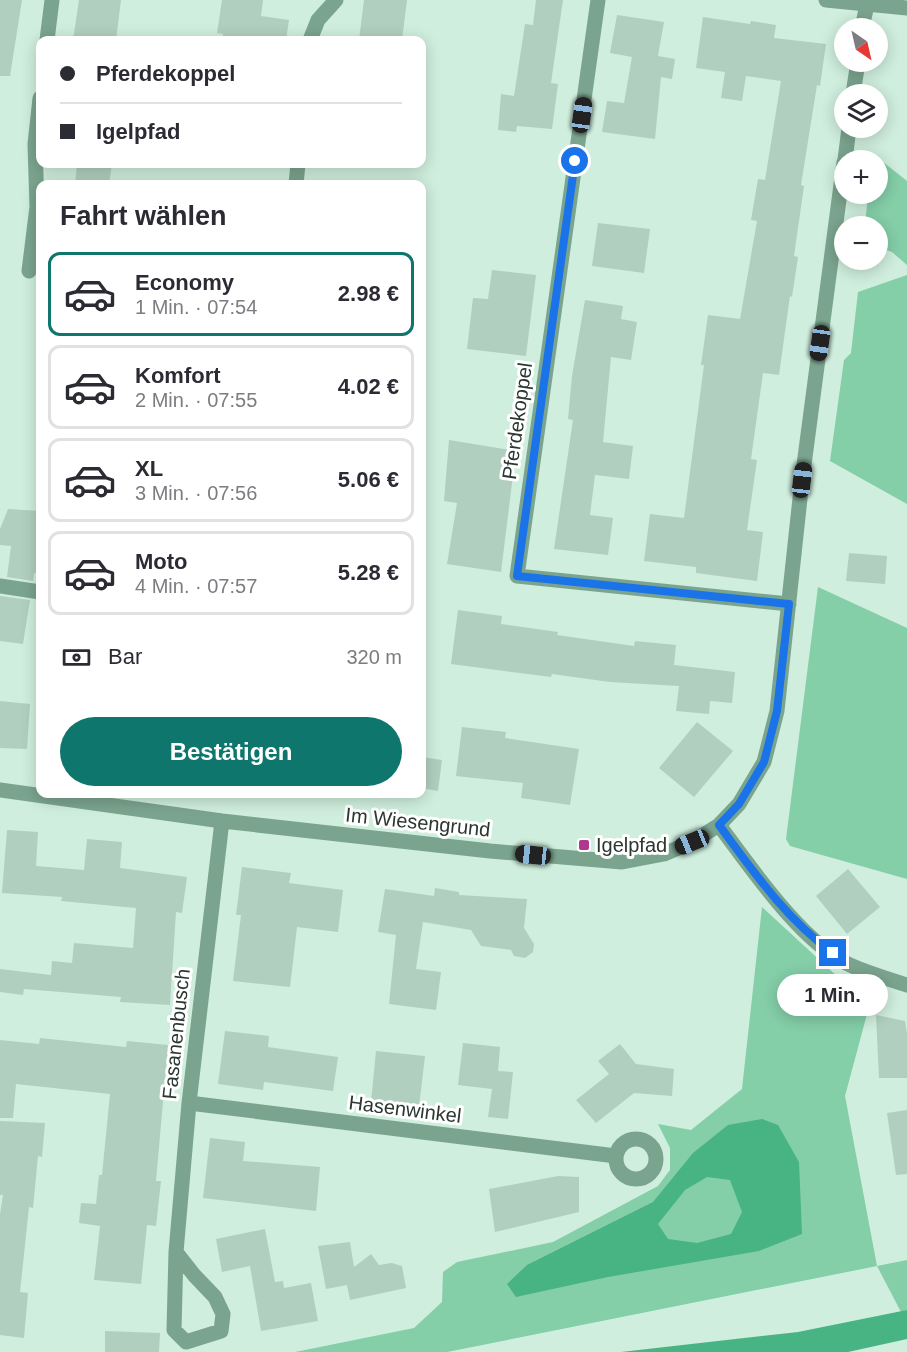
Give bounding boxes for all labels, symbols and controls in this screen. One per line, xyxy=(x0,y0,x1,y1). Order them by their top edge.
north arrow xyxy=(834,18,888,72)
map controls xyxy=(834,18,888,270)
text: Pferdekoppel xyxy=(96,61,235,86)
button: layers xyxy=(834,84,888,138)
car xyxy=(571,96,593,134)
text: Igelpfad xyxy=(96,119,180,144)
route start xyxy=(561,147,588,174)
button: + xyxy=(834,150,888,204)
text: Fahrt wählen xyxy=(60,201,227,231)
button: − xyxy=(834,216,888,270)
icon: car xyxy=(63,267,117,321)
text: Economy xyxy=(135,270,234,295)
text: 2.98 € xyxy=(338,281,399,306)
text: 1 Min. · 07:54 xyxy=(135,296,257,318)
car xyxy=(809,324,831,362)
icon: car xyxy=(63,360,117,414)
street label: Pferdekoppel xyxy=(498,361,536,481)
text: Komfort xyxy=(135,363,221,388)
text: 4.02 € xyxy=(338,374,399,399)
text: 2 Min. · 07:55 xyxy=(135,389,257,411)
icon: car xyxy=(63,453,117,507)
text: XL xyxy=(135,456,163,481)
car xyxy=(791,461,813,499)
text: 5.06 € xyxy=(338,467,399,492)
text: 3 Min. · 07:56 xyxy=(135,482,257,504)
icon: car xyxy=(63,546,117,600)
text: Moto xyxy=(135,549,188,574)
text: 5.28 € xyxy=(338,560,399,585)
text: 4 Min. · 07:57 xyxy=(135,575,257,597)
icon: cash xyxy=(60,641,93,674)
text: Bar xyxy=(108,644,142,669)
text: 320 m xyxy=(346,646,402,668)
button: Bestätigen xyxy=(60,717,402,786)
street label: Im Wiesengrund xyxy=(344,803,492,841)
car xyxy=(672,827,712,857)
place label: Igelpfad xyxy=(596,834,667,856)
marker: Igelpfad xyxy=(577,838,591,852)
car xyxy=(514,844,552,866)
route end xyxy=(819,939,846,966)
street label: Fasanenbusch xyxy=(158,968,194,1100)
callout: 1 Min. xyxy=(778,974,888,1016)
text: 1 Min. xyxy=(804,984,861,1006)
street label: Hasenwinkel xyxy=(347,1091,463,1127)

